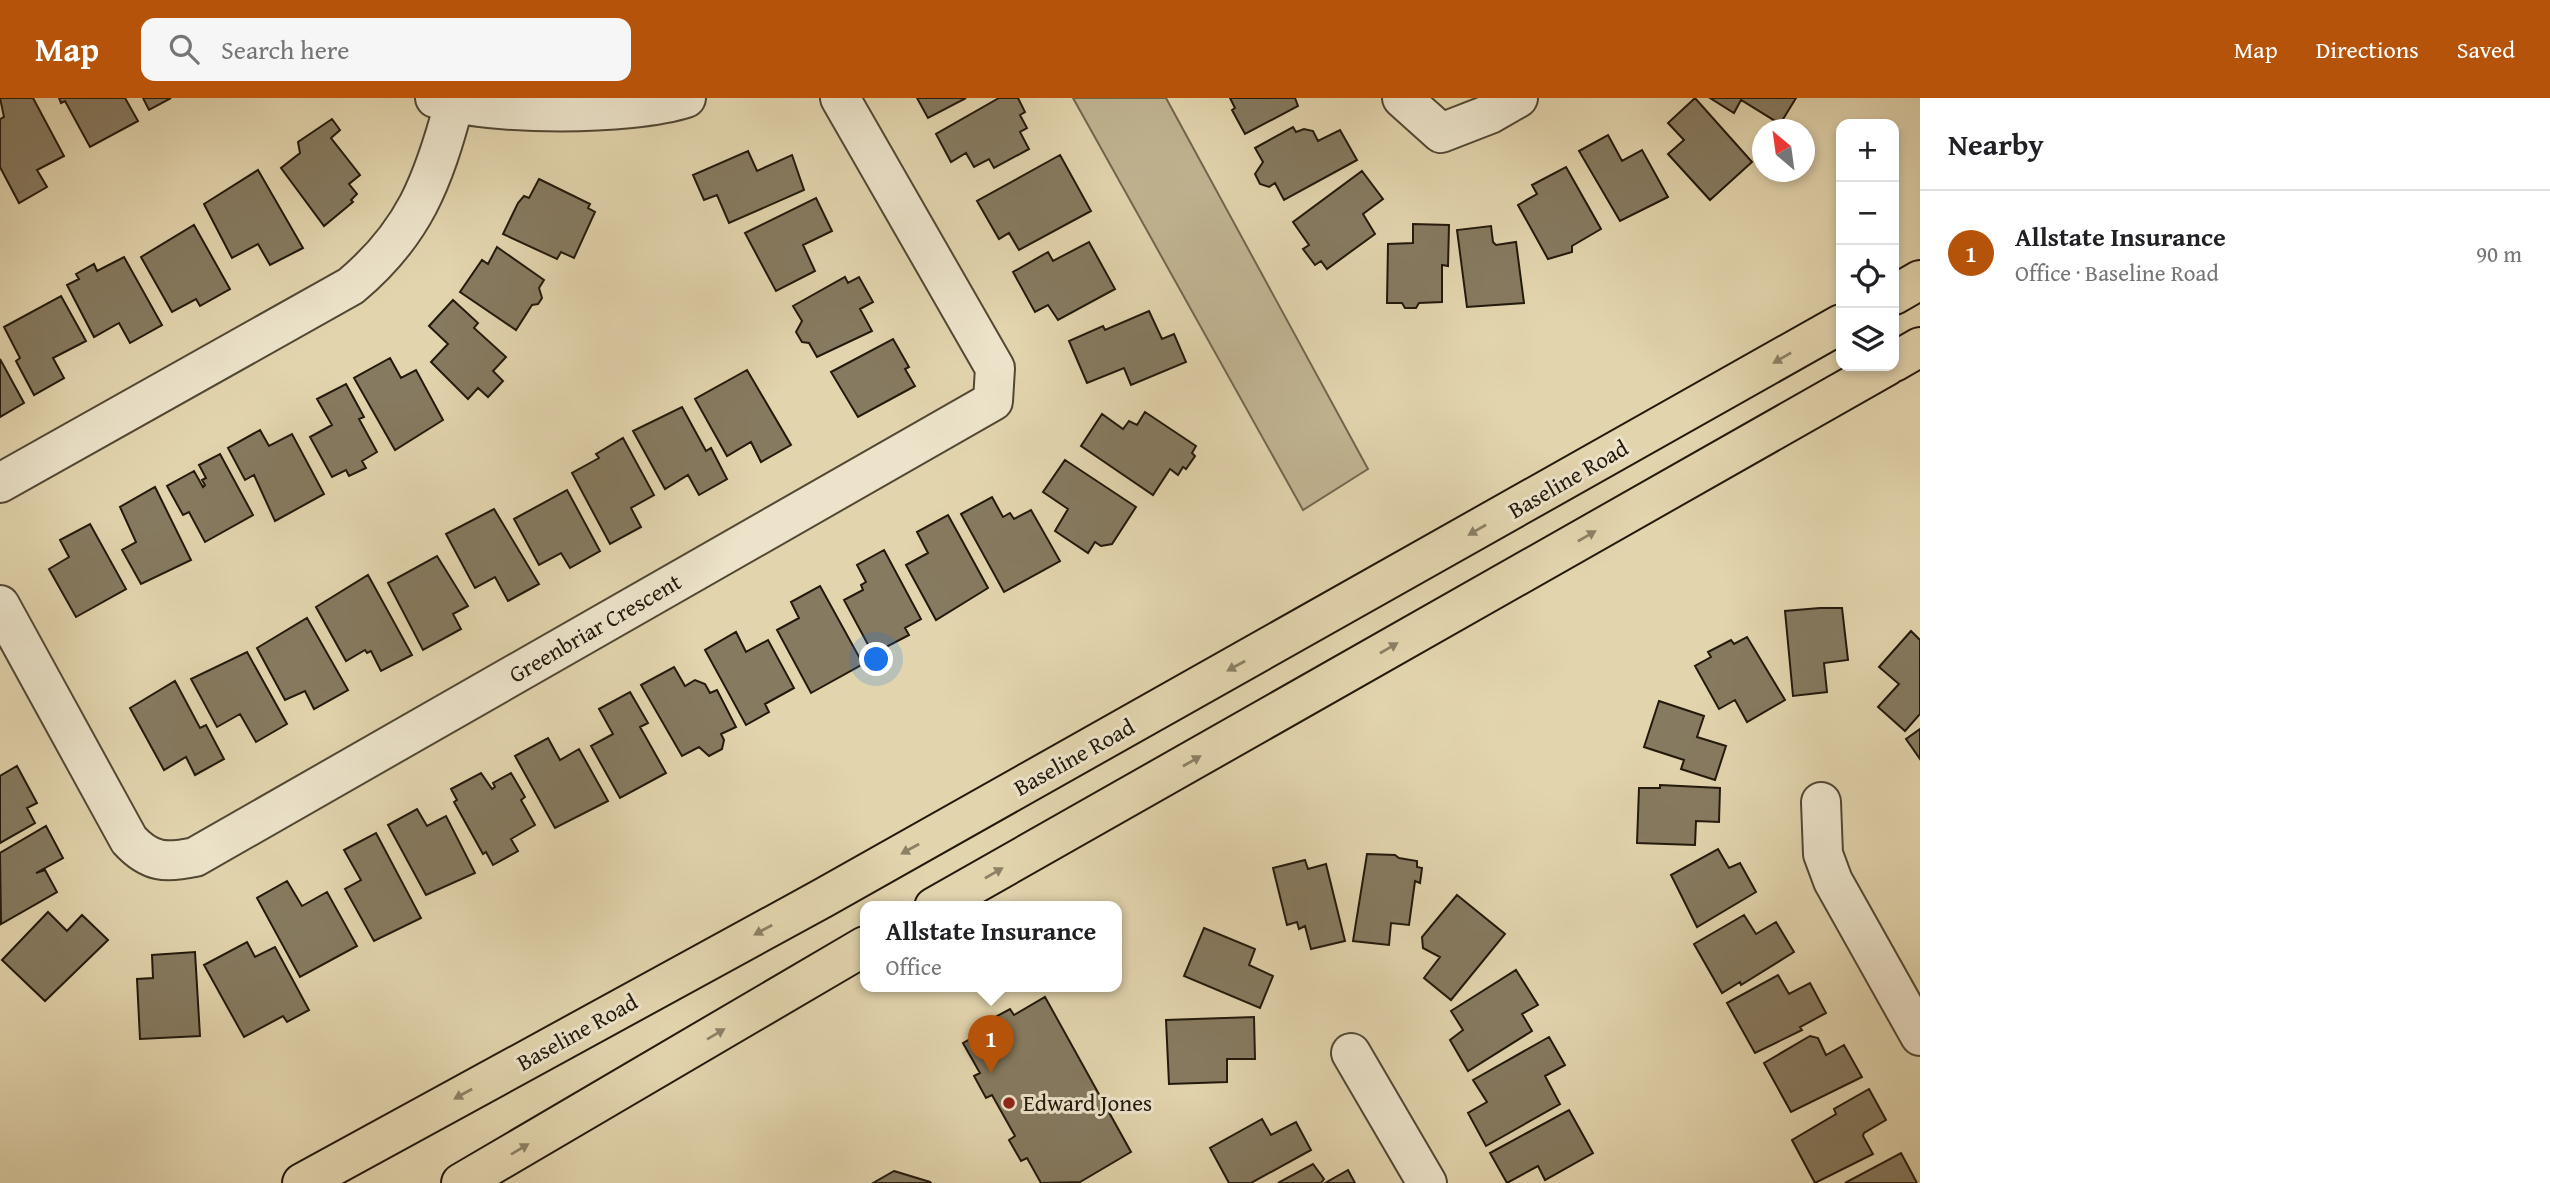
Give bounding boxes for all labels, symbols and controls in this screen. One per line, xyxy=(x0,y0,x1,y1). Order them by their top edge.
search box xyxy=(141,18,631,81)
text: Map xyxy=(35,25,99,73)
icon: search xyxy=(165,30,203,68)
text: Search here xyxy=(221,30,349,69)
text: Map xyxy=(2234,32,2278,67)
text: Directions xyxy=(2316,32,2419,67)
text: Saved xyxy=(2457,32,2515,67)
north arrow xyxy=(1752,119,1815,182)
map controls xyxy=(1836,119,1899,371)
button: + xyxy=(1836,119,1899,182)
text: Nearby xyxy=(1948,122,2044,166)
button: − xyxy=(1836,182,1899,245)
text: Allstate Insurance xyxy=(2015,217,2226,256)
text: 1 xyxy=(1965,237,1977,270)
text: 90 m xyxy=(2476,237,2522,270)
button: locate xyxy=(1836,245,1899,308)
text: Office · Baseline Road xyxy=(2015,256,2219,289)
button: layers xyxy=(1836,308,1899,371)
one-way arrow xyxy=(1772,352,1792,364)
street label: Baseline Road xyxy=(1502,431,1634,526)
one-way arrow xyxy=(1468,524,1487,537)
one-way arrow xyxy=(1578,530,1597,542)
street label: Greenbriar Crescent xyxy=(502,565,687,690)
your location xyxy=(859,642,893,676)
one-way arrow xyxy=(1380,642,1399,655)
one-way arrow xyxy=(1227,660,1246,672)
street label: Baseline Road xyxy=(1007,709,1141,803)
one-way arrow xyxy=(1182,755,1201,767)
one-way arrow xyxy=(900,843,919,855)
one-way arrow xyxy=(984,867,1003,879)
popup xyxy=(860,901,1122,992)
text: Allstate Insurance xyxy=(886,911,1096,950)
one-way arrow xyxy=(752,924,772,936)
text: Office xyxy=(886,950,942,983)
street label: Baseline Road xyxy=(510,984,644,1078)
pin: 1 xyxy=(968,1015,1014,1073)
one-way arrow xyxy=(706,1027,725,1040)
place label: Edward Jones xyxy=(1023,1086,1152,1119)
one-way arrow xyxy=(453,1089,473,1100)
marker: Edward Jones xyxy=(1001,1095,1017,1111)
one-way arrow xyxy=(510,1143,529,1155)

